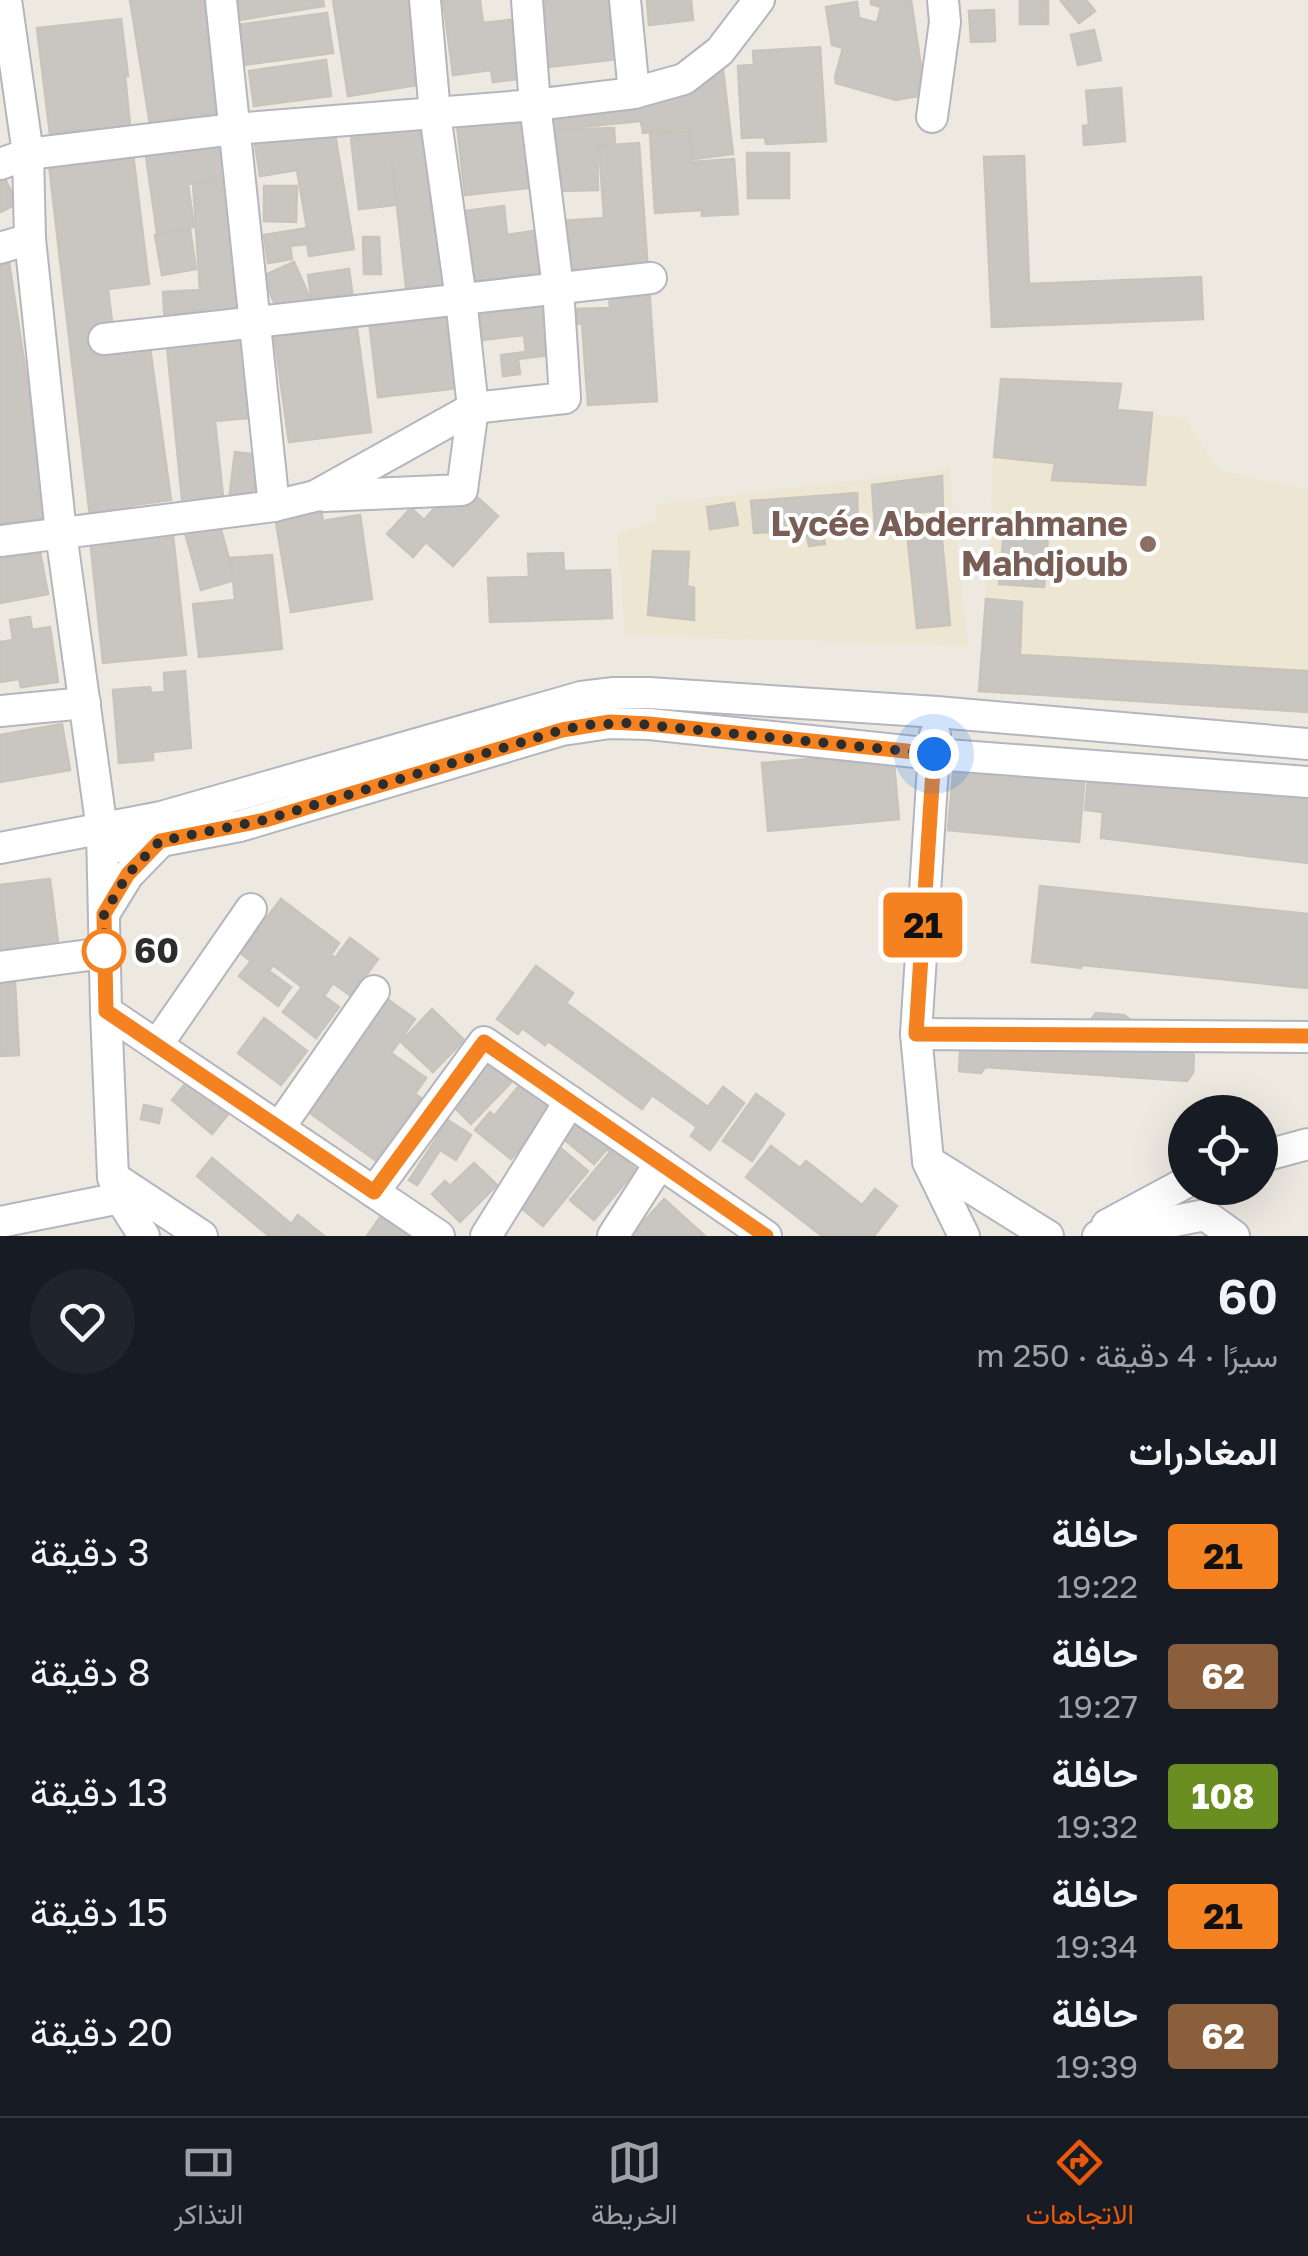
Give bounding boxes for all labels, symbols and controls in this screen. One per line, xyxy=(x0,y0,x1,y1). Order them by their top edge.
place label: Lycée Abderrahmane Mahdjoub xyxy=(770,502,1128,584)
marker: Lycée Abderrahmane Mahdjoub xyxy=(1137,533,1159,555)
your location xyxy=(909,729,959,779)
line badge: 21 xyxy=(878,892,968,958)
text: 21 xyxy=(903,904,943,946)
place label: 60 xyxy=(134,929,179,971)
marker: 60 xyxy=(83,930,125,972)
map controls xyxy=(1168,1095,1278,1205)
button: locate xyxy=(1168,1095,1278,1205)
text: 60 xyxy=(1217,1267,1278,1325)
button: heart xyxy=(30,1269,135,1374)
text: سيرًا · 4 دقيقة · 250 m xyxy=(976,1336,1278,1374)
text: المغادرات xyxy=(1129,1428,1278,1473)
text: حافلة xyxy=(1052,1510,1138,1555)
text: 3 دقيقة xyxy=(30,1529,150,1574)
text: 21 xyxy=(1203,1535,1243,1577)
text: 19:22 xyxy=(1056,1567,1138,1605)
text: حافلة xyxy=(1052,1630,1138,1675)
text: 8 دقيقة xyxy=(30,1649,151,1694)
text: 62 xyxy=(1201,1655,1245,1697)
text: 19:27 xyxy=(1058,1687,1138,1725)
text: حافلة xyxy=(1052,1750,1138,1795)
text: 13 دقيقة xyxy=(30,1769,168,1814)
text: 108 xyxy=(1191,1775,1255,1817)
text: 19:32 xyxy=(1056,1807,1138,1845)
text: حافلة xyxy=(1052,1870,1138,1915)
text: 15 دقيقة xyxy=(30,1889,168,1934)
text: 21 xyxy=(1203,1895,1243,1937)
text: 19:34 xyxy=(1055,1927,1138,1965)
text: حافلة xyxy=(1052,1990,1138,2035)
text: 20 دقيقة xyxy=(30,2009,173,2054)
text: 62 xyxy=(1201,2015,1245,2057)
text: 19:39 xyxy=(1055,2047,1138,2085)
tab: التذاكر xyxy=(174,2135,243,2239)
tab: الخريطة xyxy=(591,2135,678,2239)
tab: الاتجاهات xyxy=(1025,2135,1134,2239)

